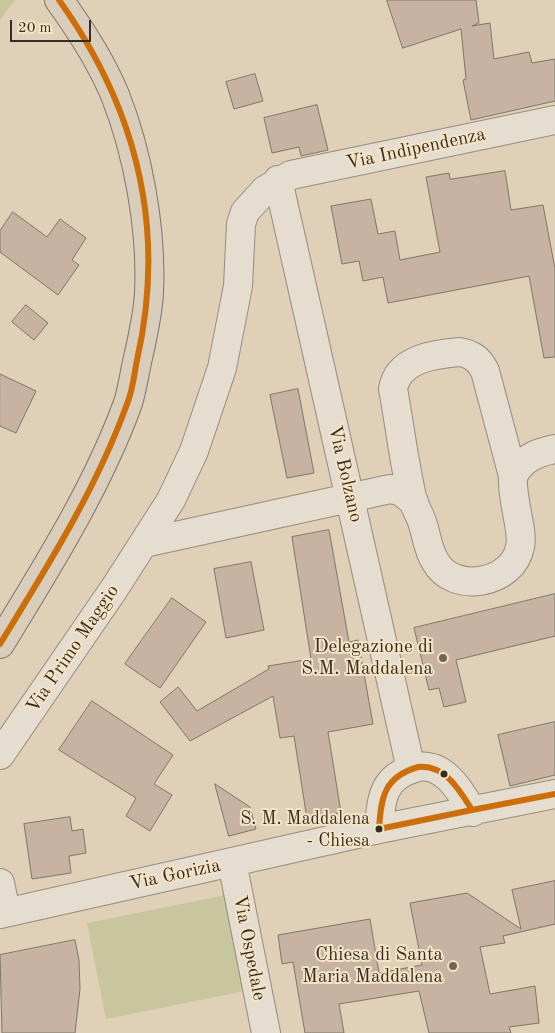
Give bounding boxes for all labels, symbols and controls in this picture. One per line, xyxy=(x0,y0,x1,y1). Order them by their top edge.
scale bar xyxy=(12,10,94,42)
text: 20 m xyxy=(18,21,52,36)
street label: Via Indipendenza xyxy=(344,123,488,175)
street label: Via Bolzano xyxy=(323,423,367,525)
street label: Via Primo Maggio xyxy=(22,581,124,717)
place label: Delegazione di S.M. Maddalena xyxy=(301,636,433,680)
marker: Delegazione di S.M. Maddalena xyxy=(437,652,449,664)
unlabelled marker xyxy=(439,769,449,779)
place label: S. M. Maddalena - Chiesa xyxy=(240,808,370,851)
marker: S. M. Maddalena - Chiesa xyxy=(374,824,384,834)
street label: Via Gorizia xyxy=(127,854,223,896)
street label: Via Ospedale xyxy=(228,893,270,1003)
place label: Chiesa di Santa Maria Maddalena xyxy=(302,944,443,988)
marker: Chiesa di Santa Maria Maddalena xyxy=(447,960,459,972)

